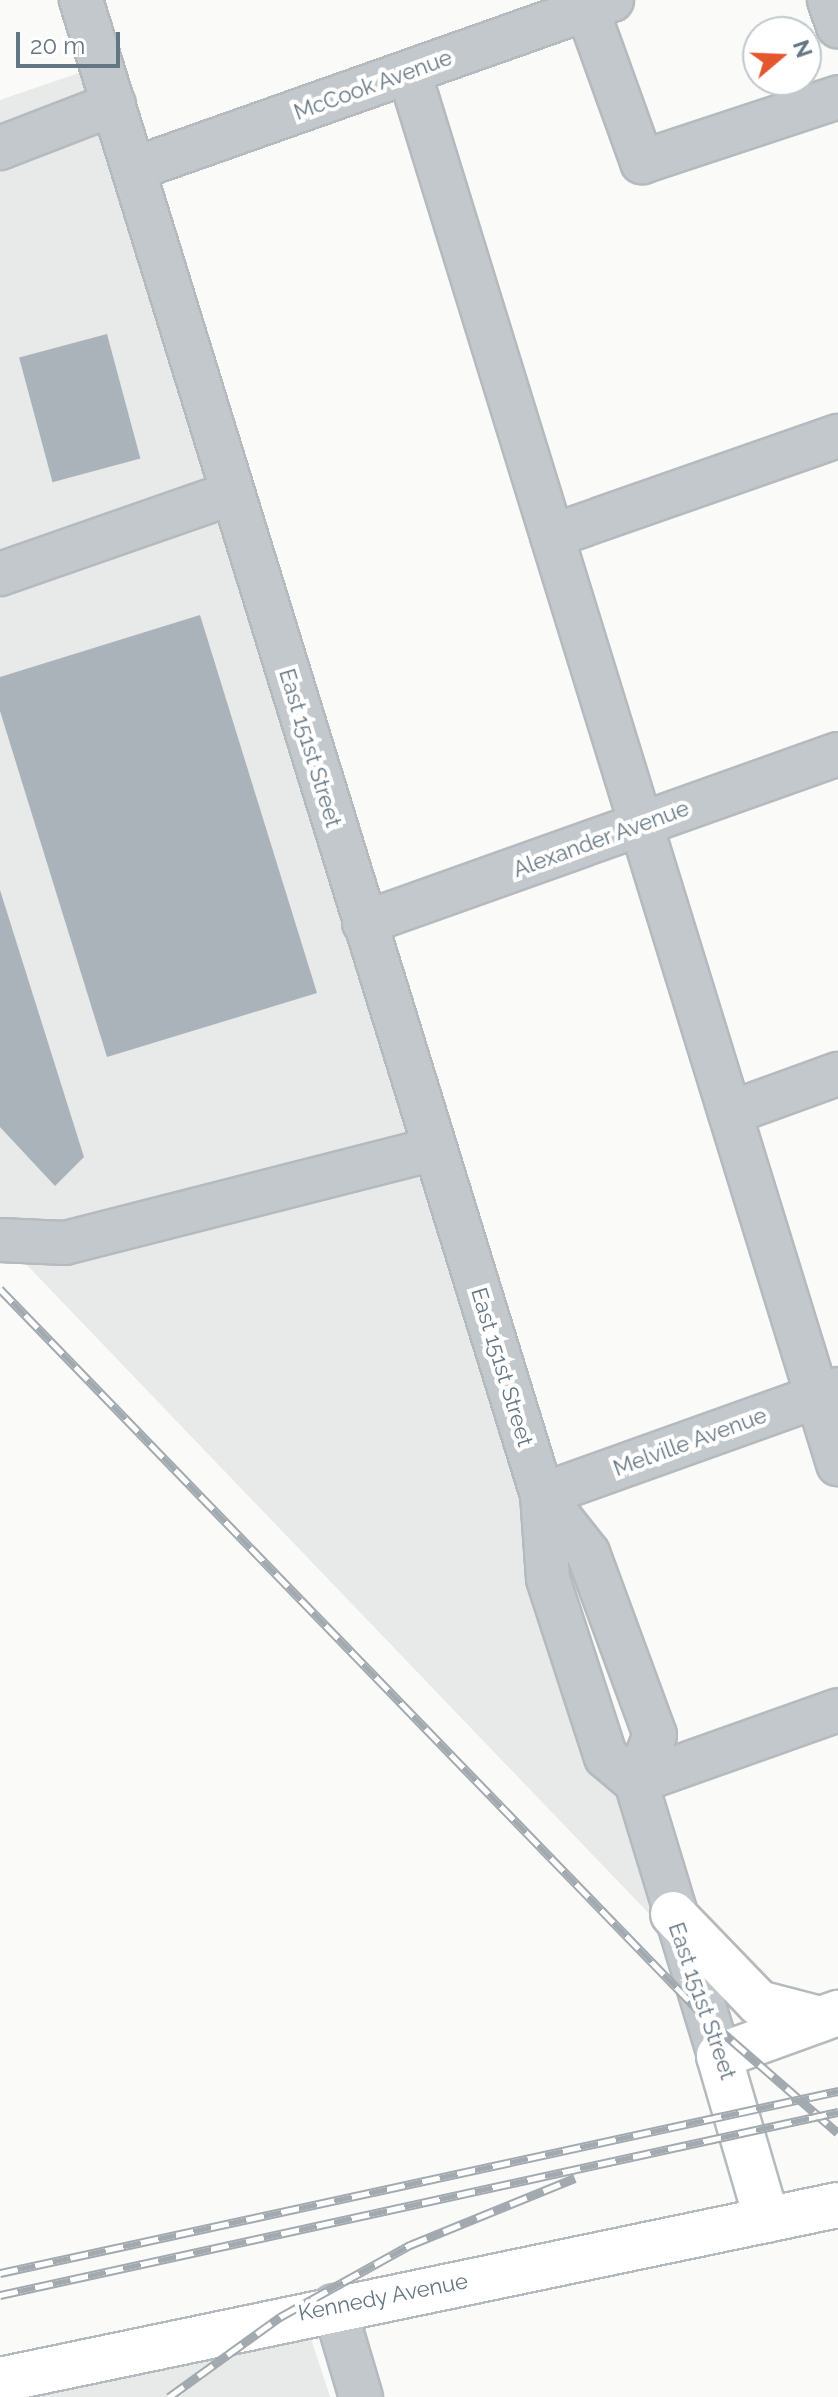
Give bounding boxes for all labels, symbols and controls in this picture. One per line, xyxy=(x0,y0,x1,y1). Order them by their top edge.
scale bar xyxy=(20,16,124,66)
north arrow xyxy=(742,16,822,96)
text: 20 m xyxy=(30,31,85,60)
text: N xyxy=(788,37,818,61)
street label: McCook Avenue xyxy=(290,44,456,126)
street label: East 151st Street xyxy=(273,666,347,830)
street label: Alexander Avenue xyxy=(509,795,693,883)
street label: East 151st Street xyxy=(465,1285,539,1449)
street label: Melville Avenue xyxy=(609,1402,771,1482)
street label: East 151st Street xyxy=(663,1919,741,2083)
street label: Kennedy Avenue xyxy=(295,2268,471,2326)

